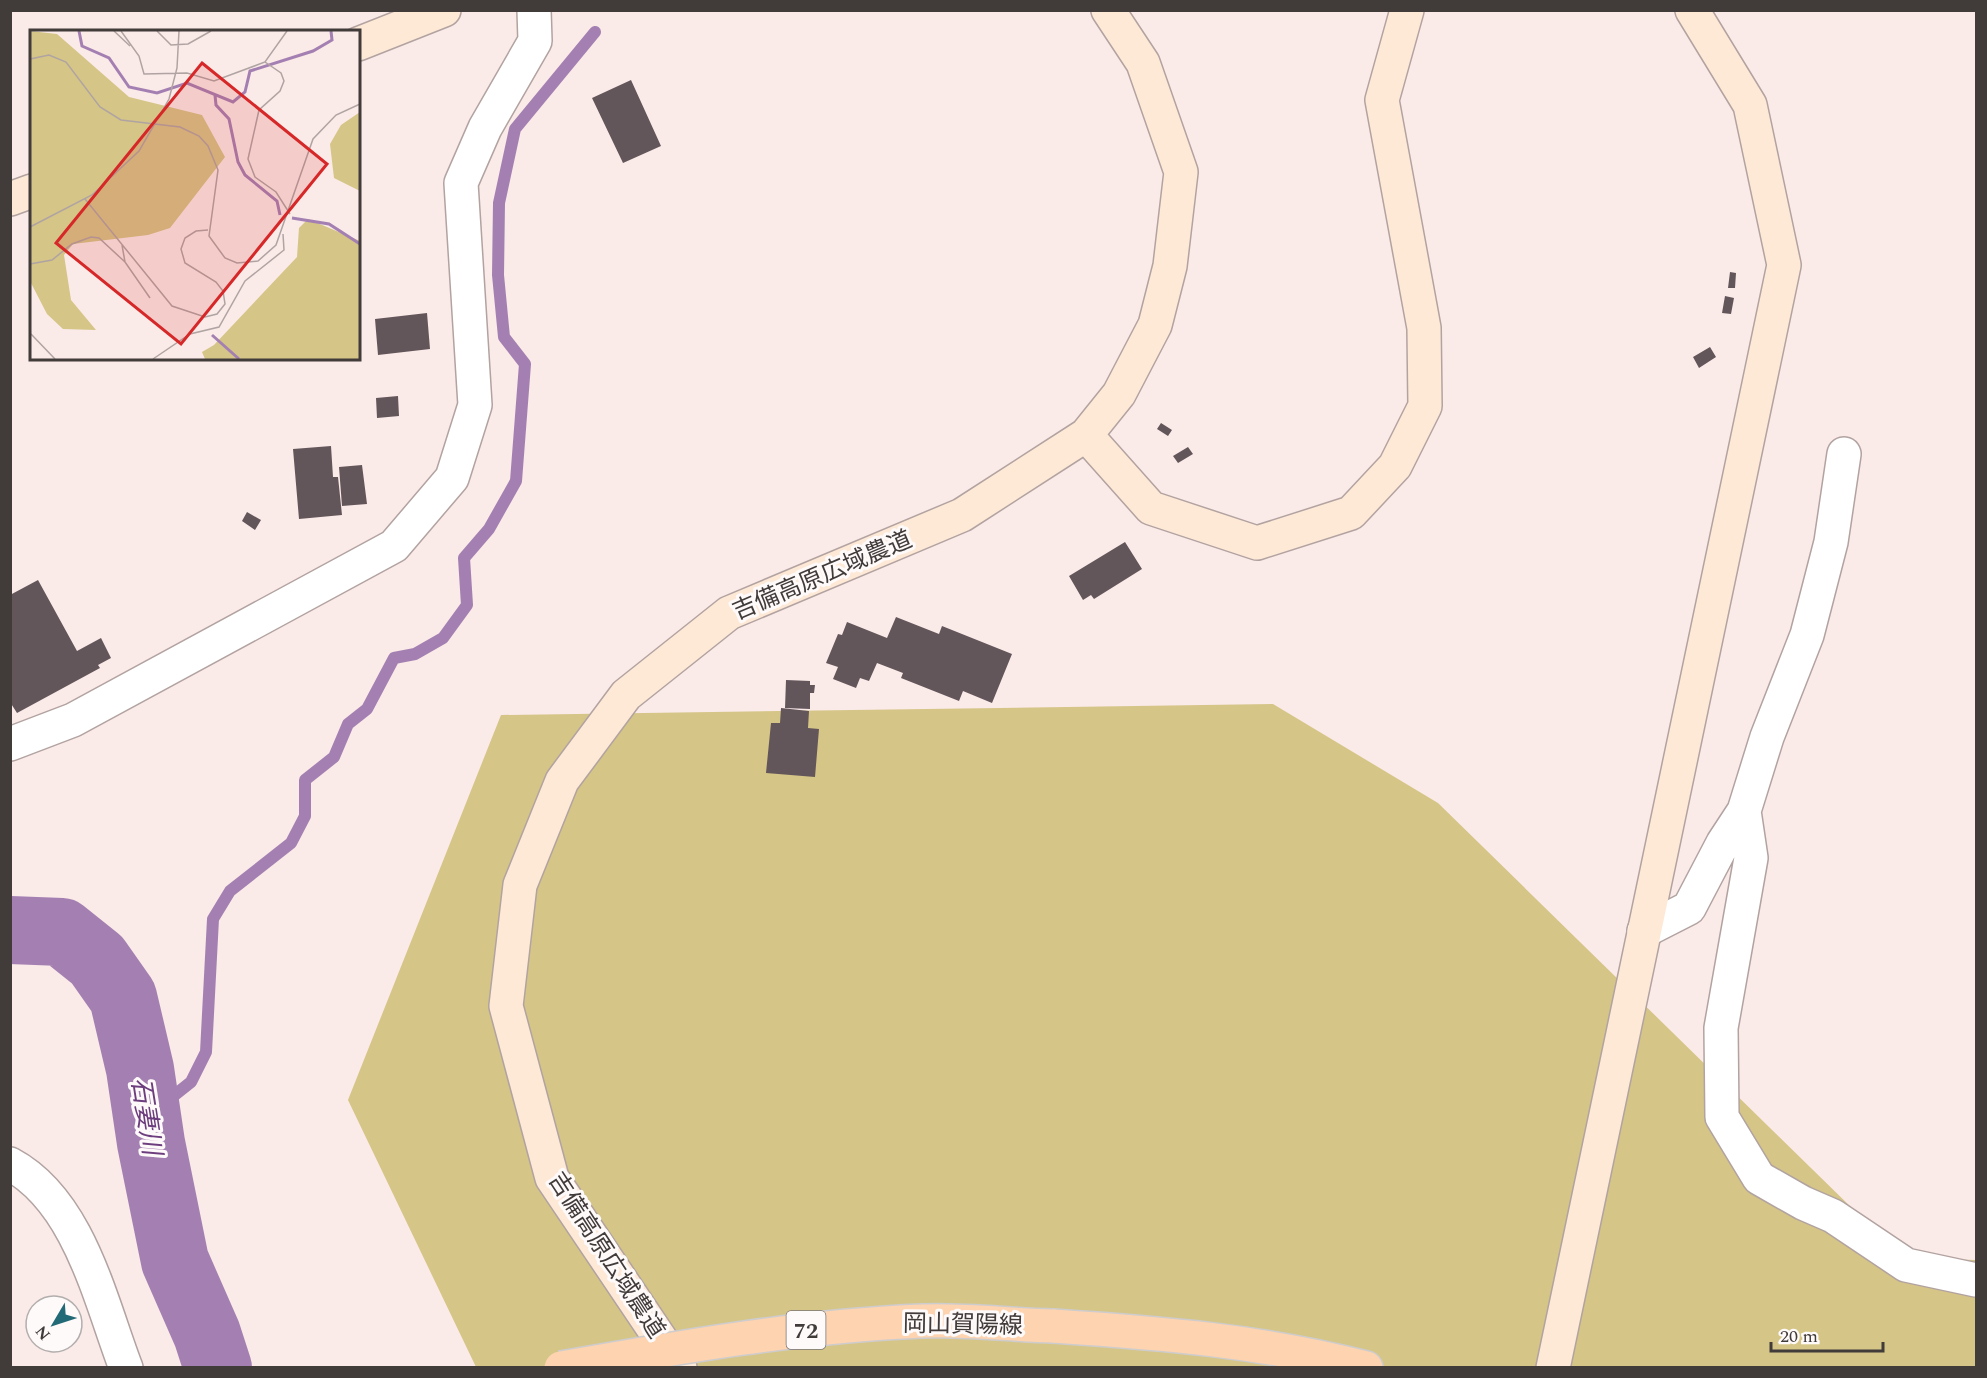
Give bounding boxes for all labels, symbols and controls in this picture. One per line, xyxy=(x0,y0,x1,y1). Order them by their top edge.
inset map xyxy=(30,30,360,360)
street label: 吉備高原広域農道 xyxy=(727,522,918,630)
water label: 石妻川 xyxy=(120,1075,172,1161)
street label: 吉備高原広域農道 xyxy=(539,1165,674,1346)
north arrow xyxy=(24,1294,84,1354)
street label: 岡山賀陽線 xyxy=(903,1306,1023,1344)
road number: 72 xyxy=(786,1311,826,1349)
scale bar xyxy=(1771,1315,1884,1353)
text: N xyxy=(30,1320,57,1345)
text: 20 m xyxy=(1780,1323,1818,1350)

